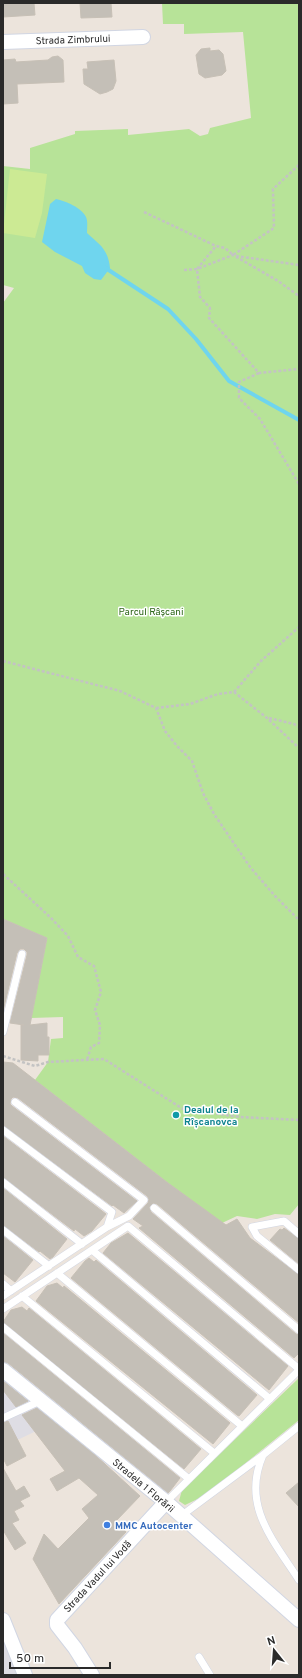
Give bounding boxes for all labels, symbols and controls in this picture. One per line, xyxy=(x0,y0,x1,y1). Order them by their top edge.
street label: Strada Zimbrului xyxy=(35,33,111,48)
park label: Parcul Râșcani xyxy=(119,606,184,619)
place label: Dealul de la Rîșcanovca xyxy=(184,1104,239,1129)
marker: Dealul de la Rîșcanovca xyxy=(171,1110,181,1120)
street label: Stradela 1 Florării xyxy=(109,1456,177,1516)
marker: MMC Autocenter xyxy=(102,1520,112,1530)
place label: MMC Autocenter xyxy=(115,1520,194,1533)
street label: Strada Vadul lui Vodă xyxy=(61,1538,135,1616)
north arrow xyxy=(254,1630,294,1670)
text: N xyxy=(266,1634,277,1649)
scale bar xyxy=(10,1644,110,1670)
text: 50 m xyxy=(16,1651,44,1667)

